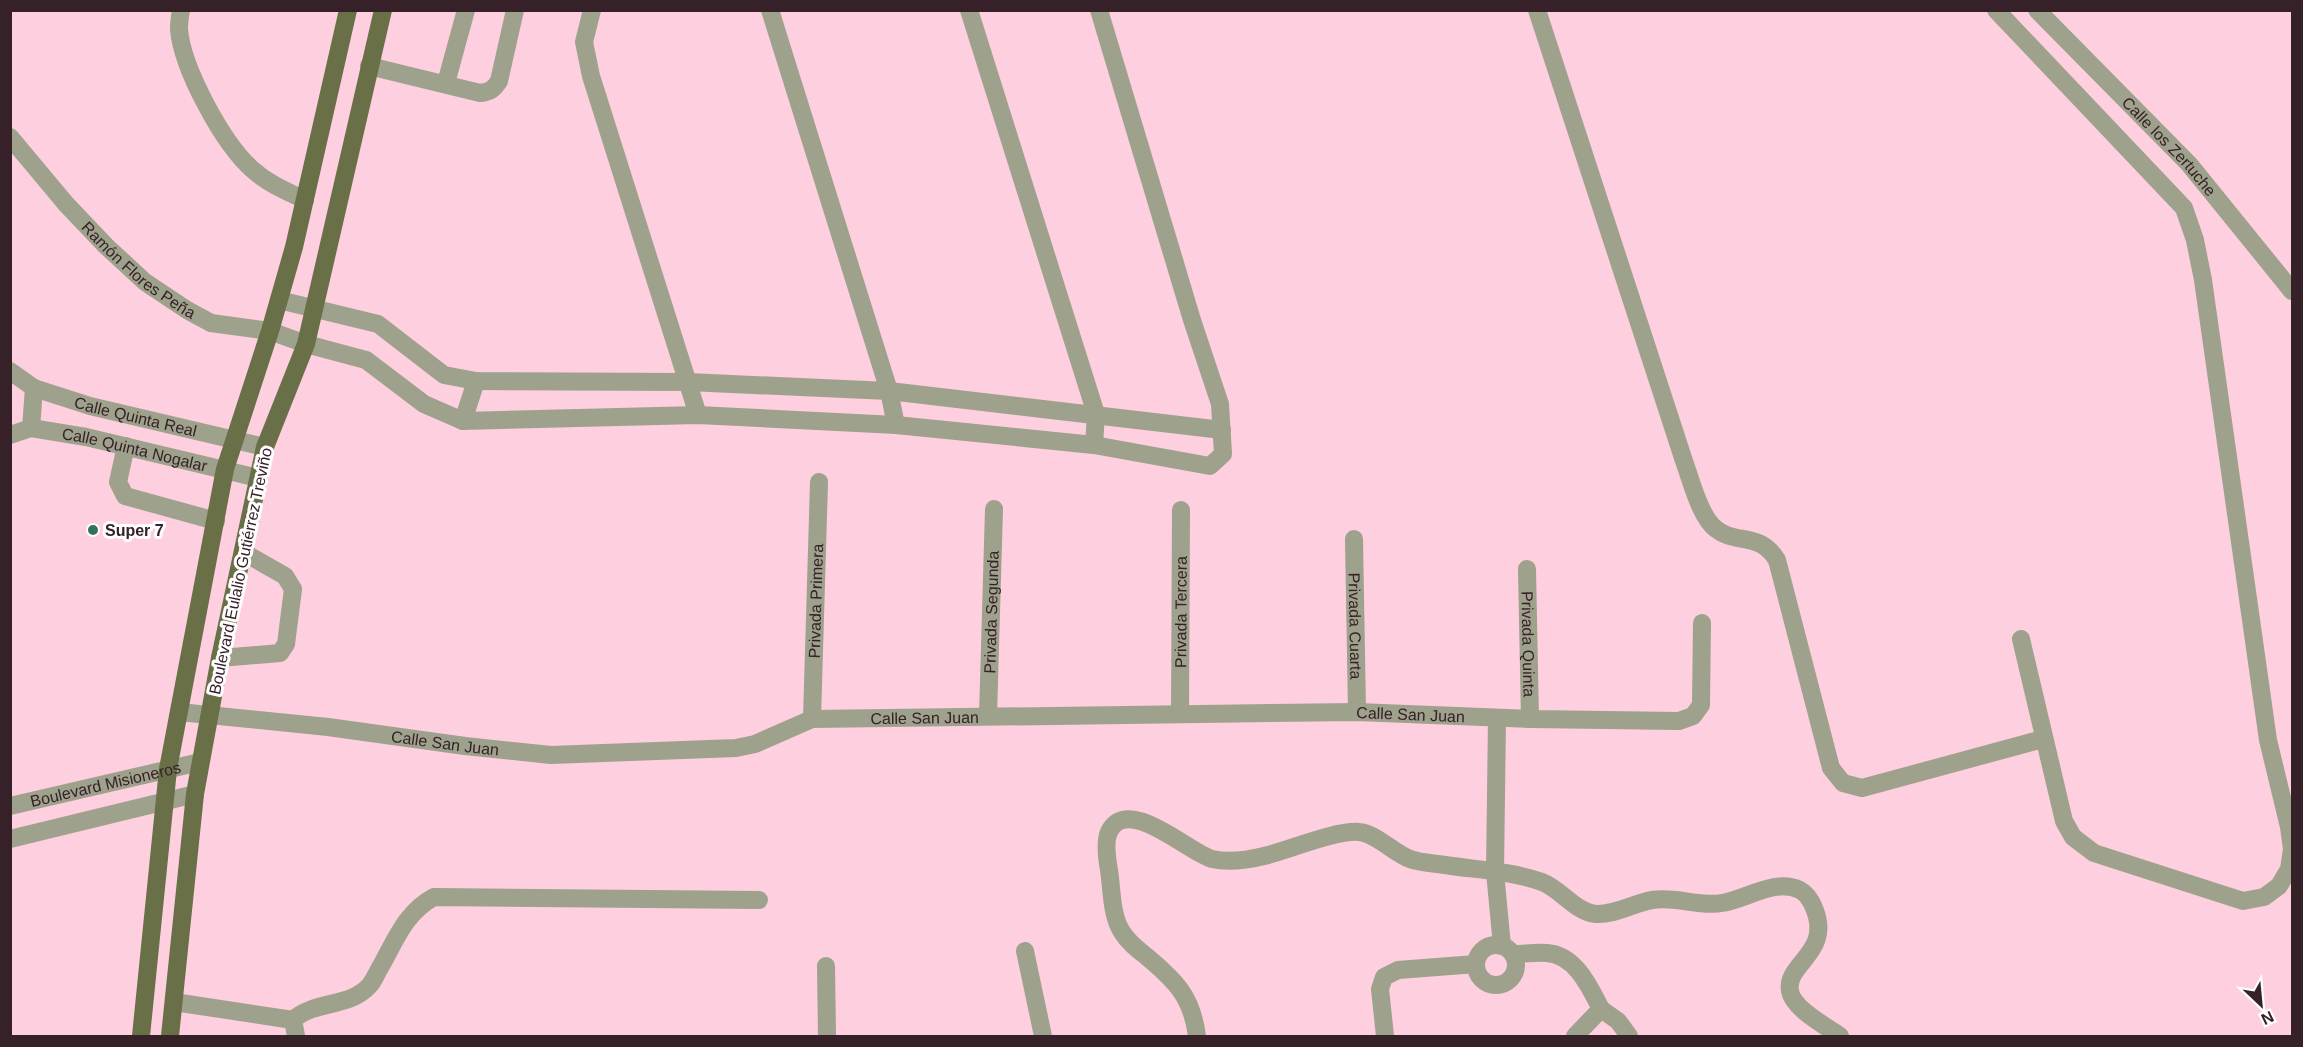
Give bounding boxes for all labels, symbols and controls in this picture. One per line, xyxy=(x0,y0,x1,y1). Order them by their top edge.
street label: Calle los Zertuche xyxy=(2119,94,2219,199)
street label: Ramón Flores Peña xyxy=(78,218,198,322)
street label: Calle Quinta Real xyxy=(72,393,198,440)
street label: Calle Quinta Nogalar xyxy=(61,425,210,475)
street label: Boulevard Eulalio Gutiérrez Treviño xyxy=(206,446,275,696)
place label: Super 7 xyxy=(105,522,164,539)
marker: Super 7 xyxy=(86,523,100,537)
street label: Privada Primera xyxy=(806,543,826,659)
street label: Privada Segunda xyxy=(981,550,1002,674)
street label: Privada Tercera xyxy=(1172,556,1190,668)
street label: Privada Cuarta xyxy=(1346,572,1364,680)
street label: Privada Quinta xyxy=(1518,591,1538,697)
street label: Calle San Juan xyxy=(1356,704,1465,725)
street label: Calle San Juan xyxy=(870,709,979,727)
street label: Calle San Juan xyxy=(390,728,500,759)
street label: Boulevard Misioneros xyxy=(29,759,182,810)
north arrow xyxy=(2231,975,2291,1035)
text: N xyxy=(2258,1008,2276,1028)

